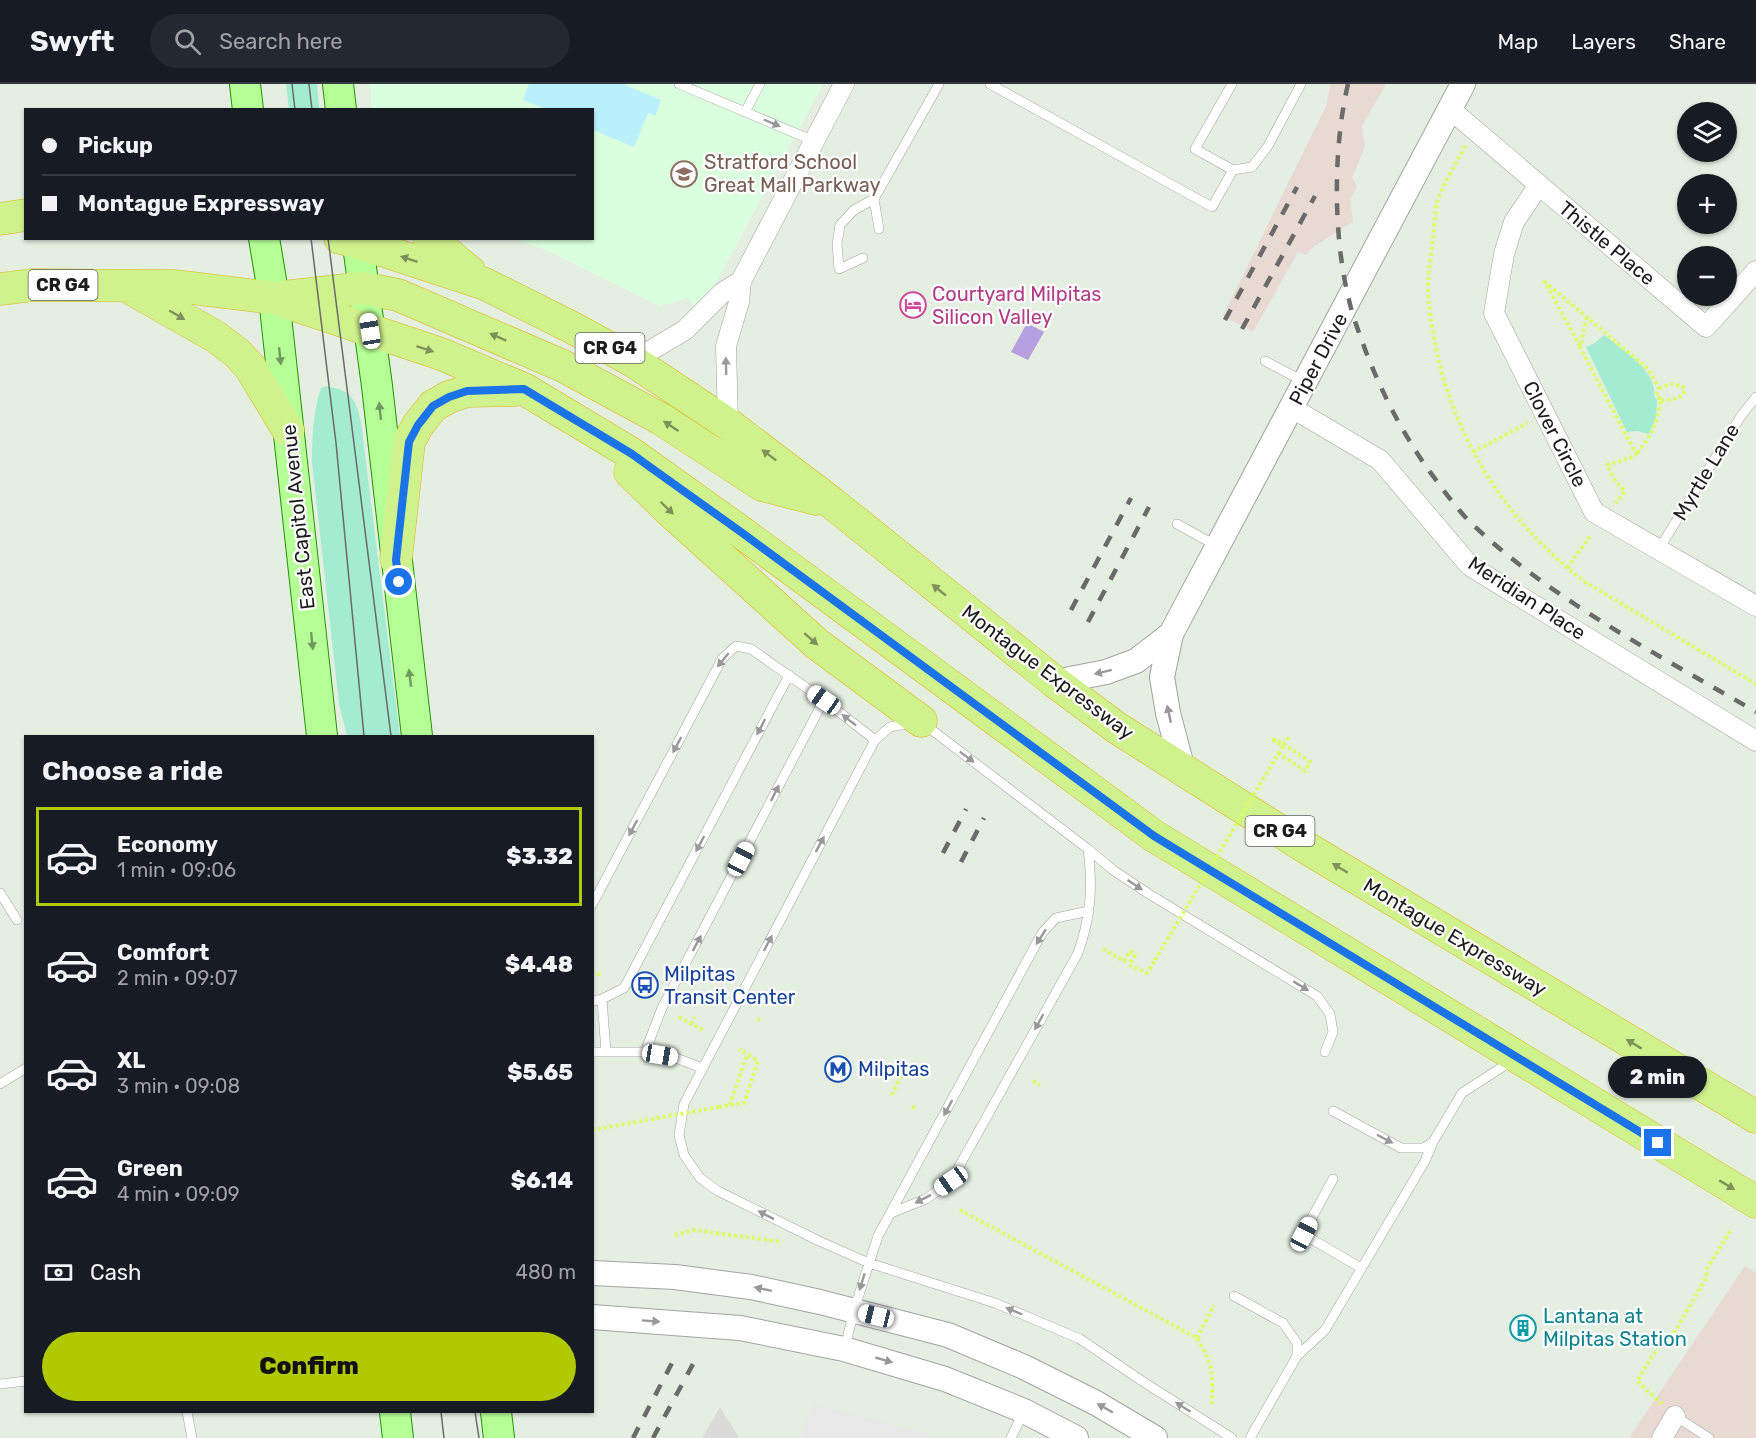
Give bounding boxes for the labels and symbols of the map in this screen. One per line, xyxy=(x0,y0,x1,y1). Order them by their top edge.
one-way arrow xyxy=(763,118,781,128)
place label: Stratford School Great Mall Parkway xyxy=(704,150,881,197)
school or university icon: Stratford School Great Mall Parkway xyxy=(669,159,699,189)
street label: Thistle Place xyxy=(1554,196,1660,290)
one-way arrow xyxy=(400,254,418,264)
road number: CR G4 xyxy=(28,270,98,300)
place label: Courtyard Milpitas Silicon Valley xyxy=(932,282,1102,329)
hotel icon: Courtyard Milpitas Silicon Valley xyxy=(898,290,928,320)
street label: Piper Drive xyxy=(1284,309,1352,409)
one-way arrow xyxy=(169,310,186,320)
car xyxy=(358,312,382,350)
one-way arrow xyxy=(489,332,507,342)
road number: CR G4 xyxy=(576,333,644,363)
one-way arrow xyxy=(416,345,434,354)
one-way arrow xyxy=(275,347,285,366)
one-way arrow xyxy=(722,356,731,375)
street label: Clover Circle xyxy=(1518,377,1592,491)
one-way arrow xyxy=(375,401,384,420)
street label: Myrtle Lane xyxy=(1668,419,1744,525)
one-way arrow xyxy=(664,420,680,432)
street label: East Capitol Avenue xyxy=(276,423,320,611)
one-way arrow xyxy=(761,450,776,462)
one-way arrow xyxy=(659,500,673,514)
street label: Meridian Place xyxy=(1464,551,1590,645)
route start xyxy=(385,568,412,595)
one-way arrow xyxy=(932,584,947,596)
street label: Montague Expressway xyxy=(957,599,1139,745)
one-way arrow xyxy=(307,631,317,650)
one-way arrow xyxy=(803,632,818,645)
one-way arrow xyxy=(717,652,730,668)
one-way arrow xyxy=(1093,668,1111,677)
one-way arrow xyxy=(406,669,415,688)
car xyxy=(804,682,844,718)
one-way arrow xyxy=(1163,705,1173,723)
one-way arrow xyxy=(842,714,857,726)
one-way arrow xyxy=(756,718,766,735)
one-way arrow xyxy=(672,736,682,754)
one-way arrow xyxy=(960,750,975,762)
one-way arrow xyxy=(770,785,780,802)
road number: CR G4 xyxy=(1246,816,1314,846)
one-way arrow xyxy=(628,820,638,837)
one-way arrow xyxy=(815,835,825,852)
one-way arrow xyxy=(695,836,705,853)
car xyxy=(725,839,757,879)
one-way arrow xyxy=(1332,863,1348,874)
street label: Montague Expressway xyxy=(1359,873,1551,1001)
one-way arrow xyxy=(1126,879,1142,891)
one-way arrow xyxy=(1035,928,1047,944)
one-way arrow xyxy=(692,934,702,951)
one-way arrow xyxy=(764,934,773,951)
place label: Milpitas Transit Center xyxy=(664,962,796,1009)
bus stop icon: Milpitas Transit Center xyxy=(630,970,660,1000)
one-way arrow xyxy=(1293,981,1309,992)
one-way arrow xyxy=(1034,1013,1044,1030)
one-way arrow xyxy=(1626,1039,1642,1050)
car xyxy=(641,1043,679,1067)
metro station icon: Milpitas xyxy=(823,1054,853,1084)
callout: 2 min xyxy=(1608,1056,1708,1098)
place label: Milpitas xyxy=(858,1057,929,1081)
one-way arrow xyxy=(943,1100,953,1117)
route end xyxy=(1644,1129,1671,1156)
one-way arrow xyxy=(1377,1134,1394,1144)
car xyxy=(931,1163,971,1199)
one-way arrow xyxy=(1719,1179,1735,1190)
one-way arrow xyxy=(914,1194,932,1204)
one-way arrow xyxy=(758,1211,775,1220)
car xyxy=(1288,1214,1320,1254)
one-way arrow xyxy=(857,1273,867,1291)
one-way arrow xyxy=(754,1284,772,1294)
car xyxy=(856,1303,896,1329)
place label: Lantana at Milpitas Station xyxy=(1543,1304,1687,1351)
one-way arrow xyxy=(1004,1306,1022,1316)
building icon: Lantana at Milpitas Station xyxy=(1508,1313,1538,1343)
one-way arrow xyxy=(641,1316,660,1326)
one-way arrow xyxy=(875,1356,893,1365)
one-way arrow xyxy=(1175,1402,1191,1413)
one-way arrow xyxy=(1097,1403,1113,1414)

